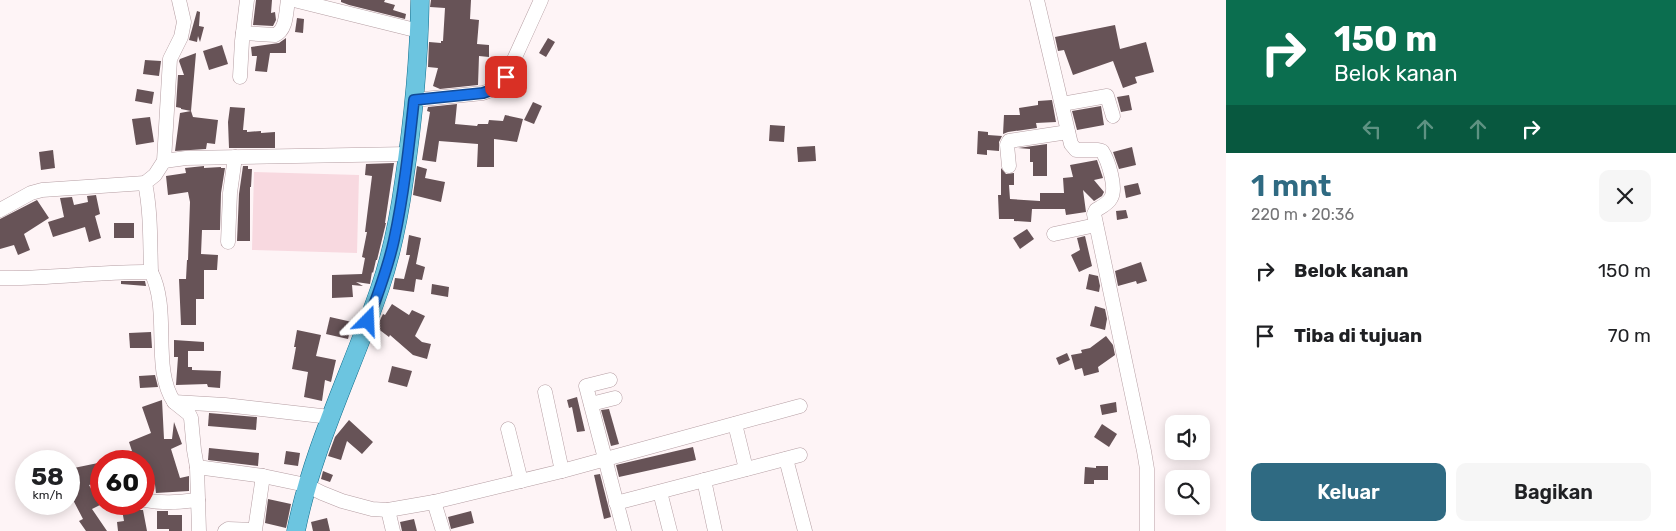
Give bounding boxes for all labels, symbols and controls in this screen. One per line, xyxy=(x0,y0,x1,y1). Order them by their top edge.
text: 150 m xyxy=(1334,18,1437,60)
icon: right xyxy=(1251,20,1316,85)
pin xyxy=(485,56,527,98)
text: Belok kanan xyxy=(1334,60,1458,87)
icon: arrive xyxy=(492,63,520,91)
icon: left xyxy=(1358,115,1386,143)
icon: ahead xyxy=(1411,115,1439,143)
icon: ahead xyxy=(1464,115,1492,143)
icon: right xyxy=(1517,115,1545,143)
text: 1 mnt xyxy=(1251,168,1332,204)
button: close xyxy=(1599,170,1651,222)
text: 220 m · 20:36 xyxy=(1251,205,1354,224)
icon: right xyxy=(1251,257,1279,285)
text: Belok kanan xyxy=(1294,259,1409,282)
text: 150 m xyxy=(1598,259,1651,282)
position arrow xyxy=(341,294,393,346)
icon: arrive xyxy=(1251,322,1279,350)
text: Tiba di tujuan xyxy=(1294,324,1422,347)
text: 70 m xyxy=(1608,324,1651,347)
map controls xyxy=(1165,415,1210,515)
button: sound xyxy=(1165,415,1210,460)
speed limit sign: 60 xyxy=(90,450,155,515)
text: 58 xyxy=(31,462,64,491)
button: Keluar xyxy=(1251,463,1446,521)
button: Bagikan xyxy=(1456,463,1651,521)
button: search xyxy=(1165,470,1210,515)
text: km/h xyxy=(33,488,62,502)

